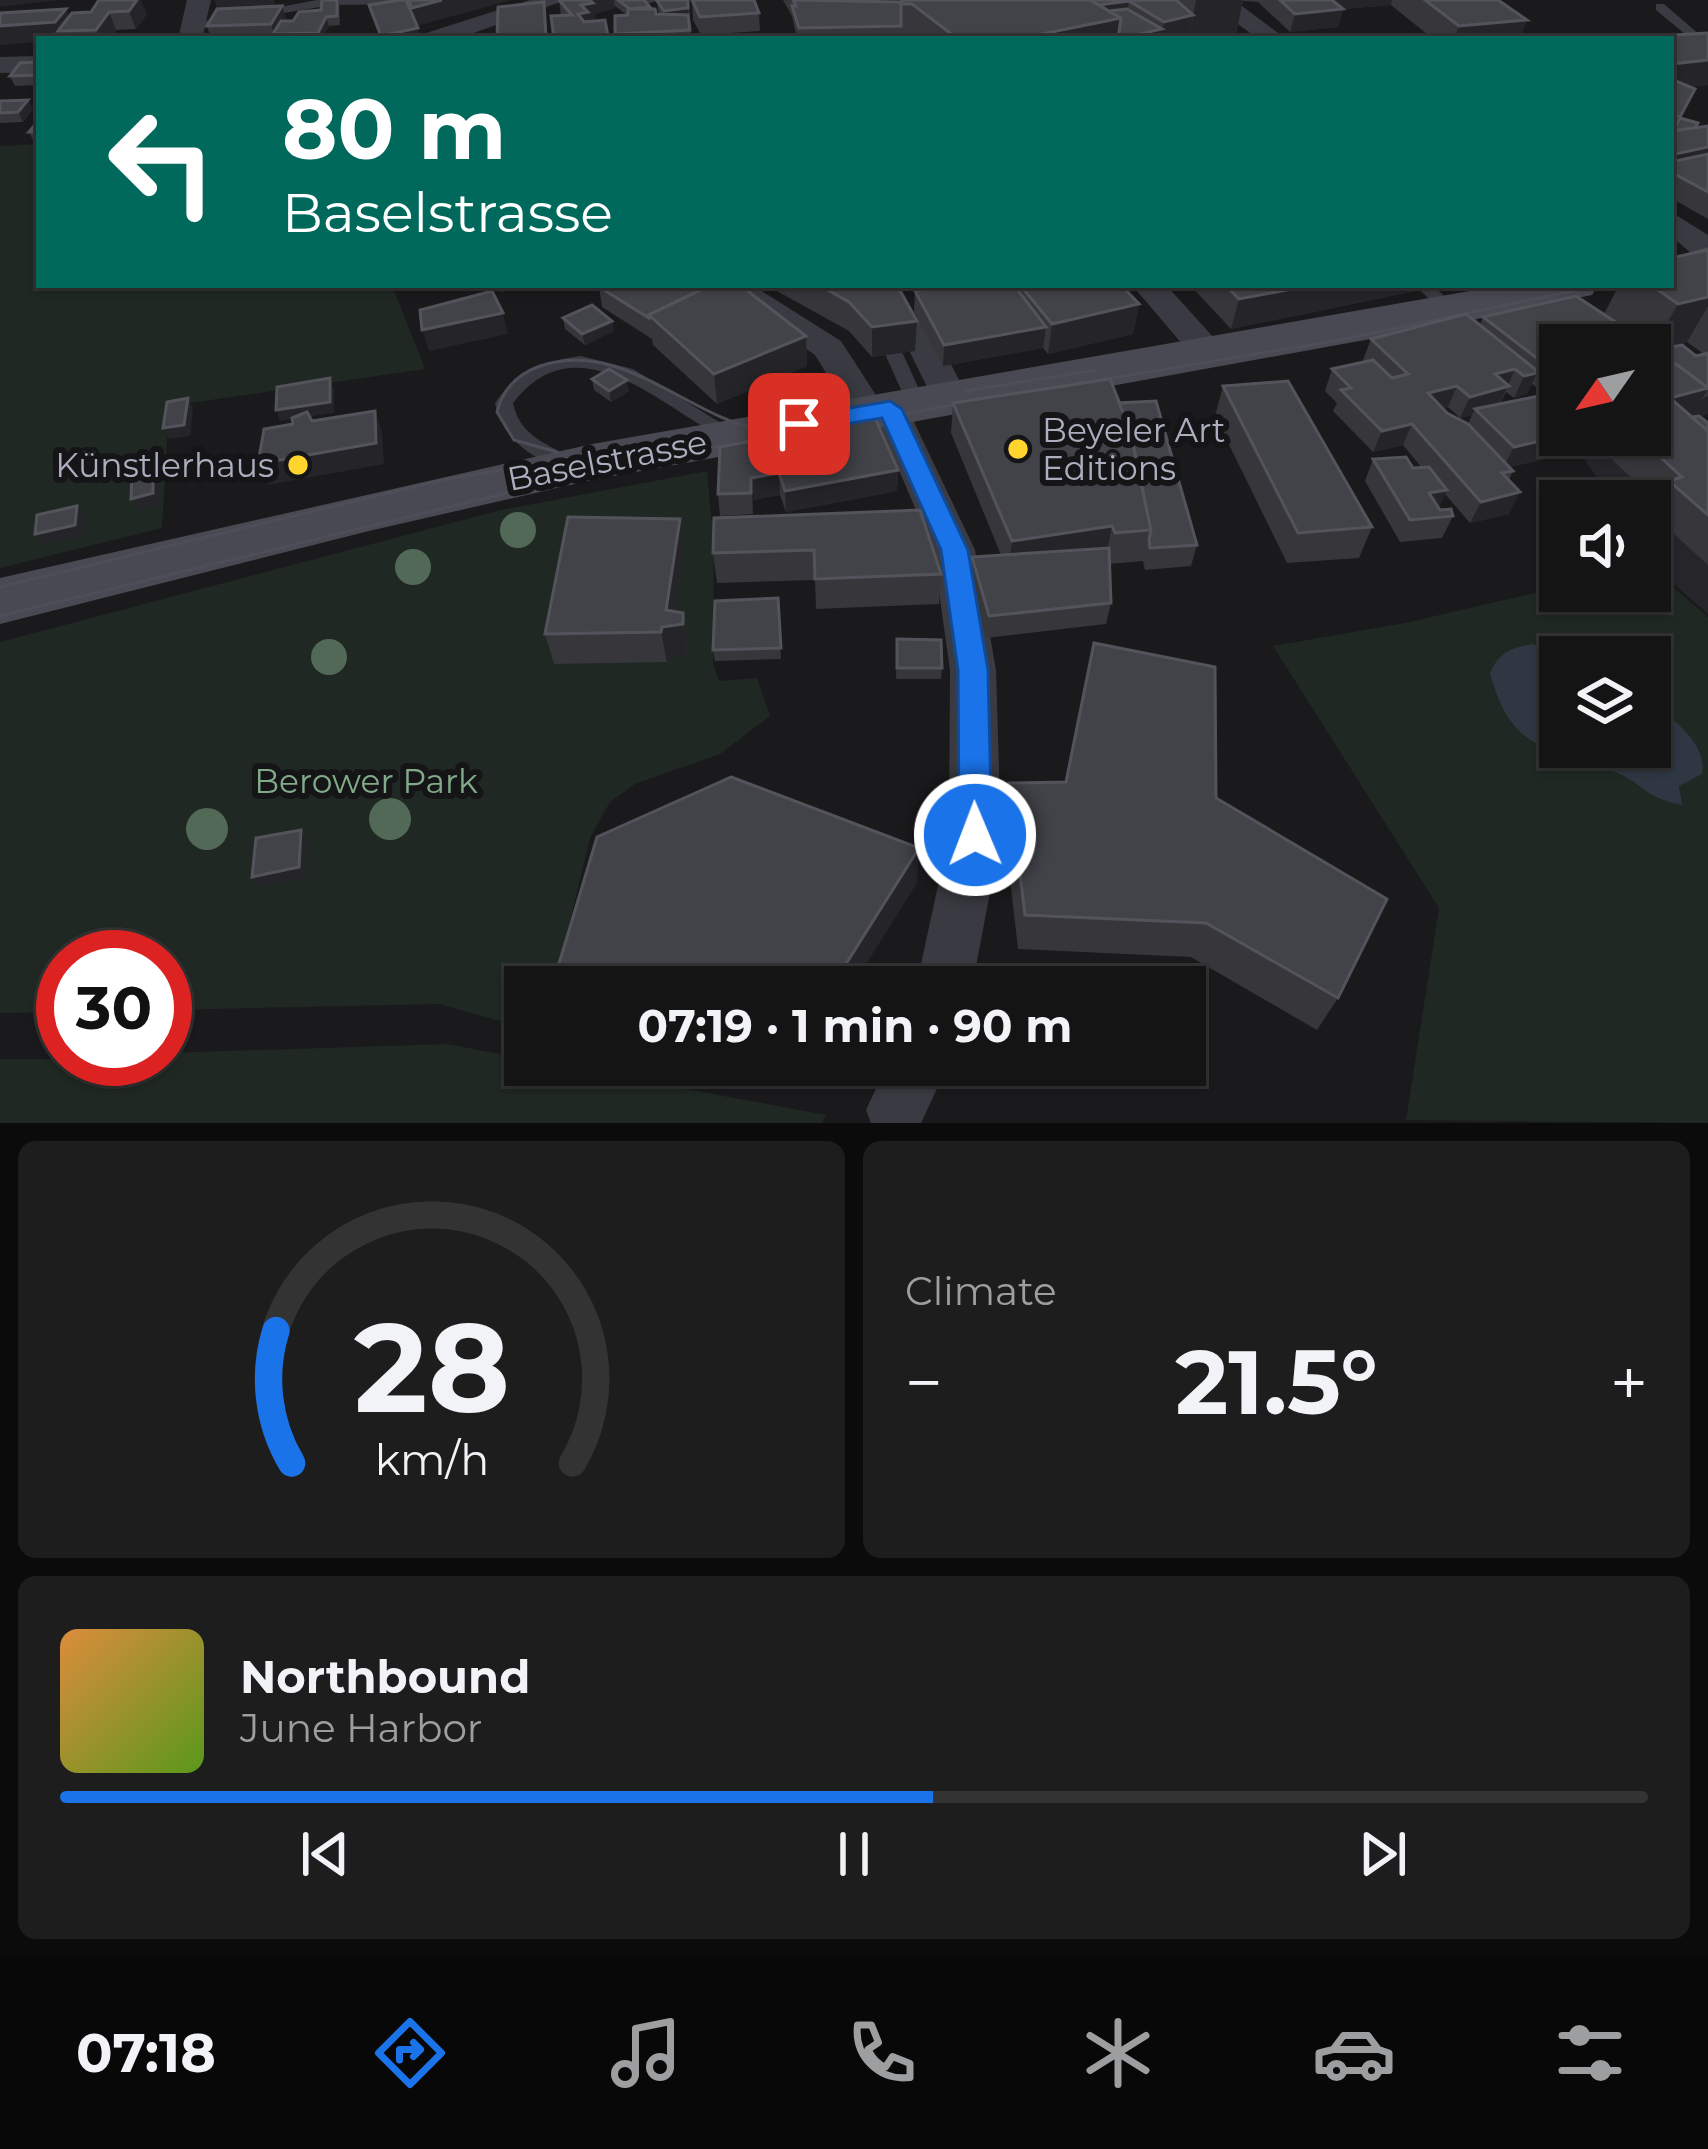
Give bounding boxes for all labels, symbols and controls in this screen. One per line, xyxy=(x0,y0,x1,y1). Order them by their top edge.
text: 80 m xyxy=(282,78,506,180)
icon: left xyxy=(84,84,240,240)
text: Baselstrasse xyxy=(282,180,613,246)
north arrow xyxy=(1539,324,1671,456)
map controls xyxy=(1539,324,1671,768)
pin xyxy=(748,373,850,475)
icon: arrive xyxy=(766,391,832,457)
place label: Beyeler Art Editions xyxy=(1042,410,1225,488)
street label: Baselstrasse xyxy=(504,421,710,499)
marker: Beyeler Art Editions xyxy=(1005,436,1031,462)
place label: Künstlerhaus xyxy=(55,445,274,485)
marker: Künstlerhaus xyxy=(285,452,311,478)
button: sound xyxy=(1539,480,1671,612)
button: layers xyxy=(1539,636,1671,768)
park label: Berower Park xyxy=(254,761,478,801)
position arrow xyxy=(912,772,1038,898)
speed limit sign: 30 xyxy=(36,930,192,1086)
text: 07:19 · 1 min · 90 m xyxy=(638,998,1073,1053)
text: Climate xyxy=(905,1267,1057,1315)
text: 28 xyxy=(353,1291,509,1443)
text: 21.5° xyxy=(1175,1327,1378,1437)
text: − xyxy=(905,1342,943,1423)
text: + xyxy=(1610,1342,1648,1423)
text: km/h xyxy=(374,1432,489,1485)
text: Northbound xyxy=(240,1649,530,1704)
text: June Harbor xyxy=(240,1704,482,1752)
icon: previous xyxy=(292,1821,358,1887)
icon: pause xyxy=(821,1821,887,1887)
icon: next xyxy=(1350,1821,1416,1887)
icon: directions xyxy=(368,2011,452,2095)
icon: music xyxy=(604,2011,688,2095)
icon: phone xyxy=(840,2011,924,2095)
icon: climate xyxy=(1076,2011,1160,2095)
icon: car xyxy=(1312,2011,1396,2095)
icon: filters xyxy=(1548,2011,1632,2095)
text: 07:18 xyxy=(76,2020,216,2086)

